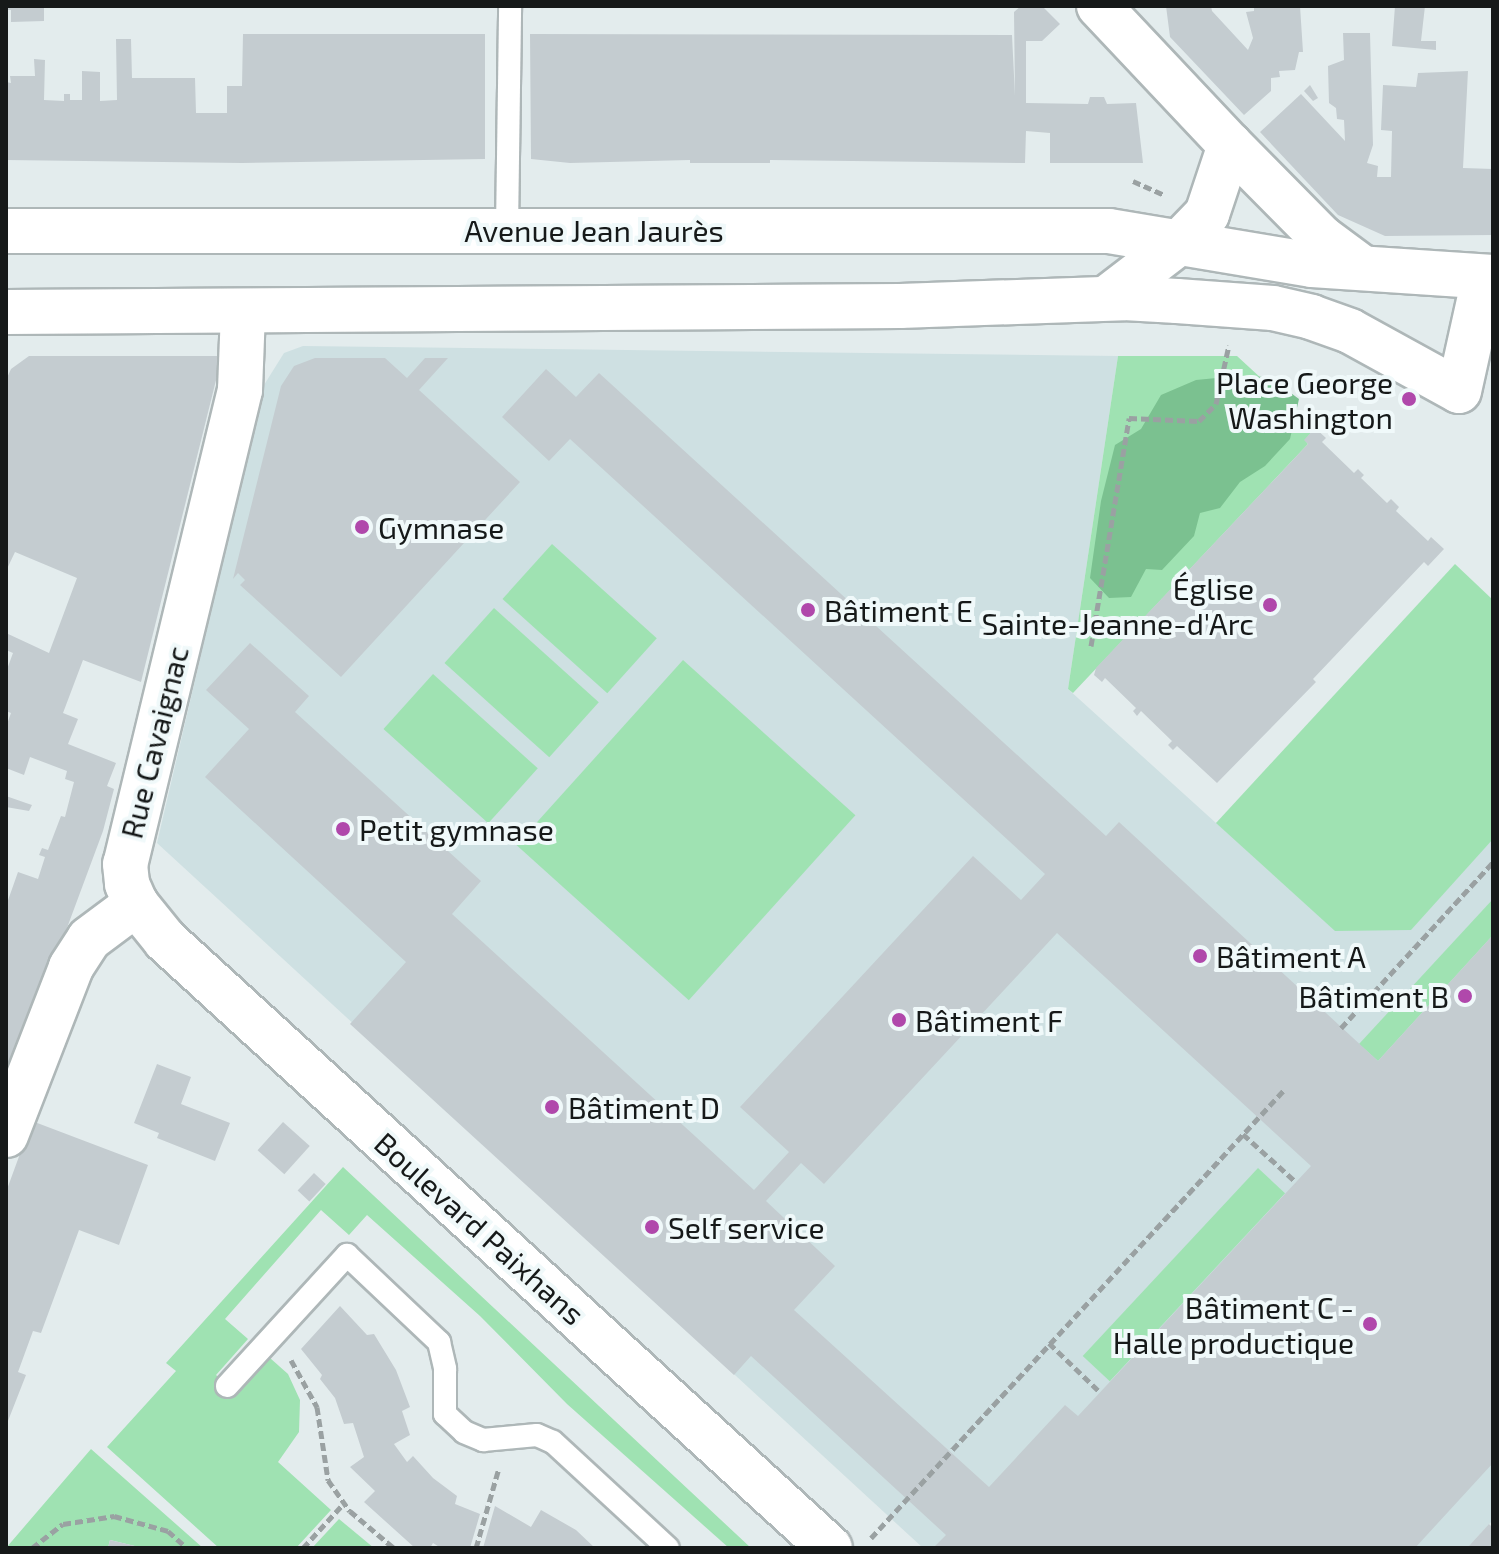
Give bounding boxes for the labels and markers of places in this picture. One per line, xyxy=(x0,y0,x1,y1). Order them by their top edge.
place label: Place George Washington xyxy=(1216,364,1393,434)
marker: Place George Washington xyxy=(1400,390,1418,408)
place label: Gymnase xyxy=(378,509,504,545)
marker: Gymnase xyxy=(353,518,371,536)
place label: Église Sainte-Jeanne-d'Arc xyxy=(981,570,1254,640)
place label: Bâtiment E xyxy=(824,592,973,628)
marker: Église Sainte-Jeanne-d'Arc xyxy=(1261,596,1279,614)
marker: Bâtiment E xyxy=(799,601,817,619)
place label: Petit gymnase xyxy=(359,811,554,847)
marker: Petit gymnase xyxy=(334,820,352,838)
place label: Bâtiment A xyxy=(1216,938,1367,974)
marker: Bâtiment A xyxy=(1191,947,1209,965)
place label: Bâtiment B xyxy=(1299,978,1449,1014)
marker: Bâtiment B xyxy=(1456,987,1474,1005)
place label: Bâtiment F xyxy=(915,1002,1063,1038)
marker: Bâtiment F xyxy=(890,1011,908,1029)
place label: Bâtiment D xyxy=(568,1089,720,1125)
marker: Bâtiment D xyxy=(543,1098,561,1116)
place label: Self service xyxy=(668,1209,825,1245)
marker: Self service xyxy=(643,1218,661,1236)
place label: Bâtiment C - Halle productique xyxy=(1113,1289,1354,1360)
marker: Bâtiment C - Halle productique xyxy=(1361,1315,1379,1333)

